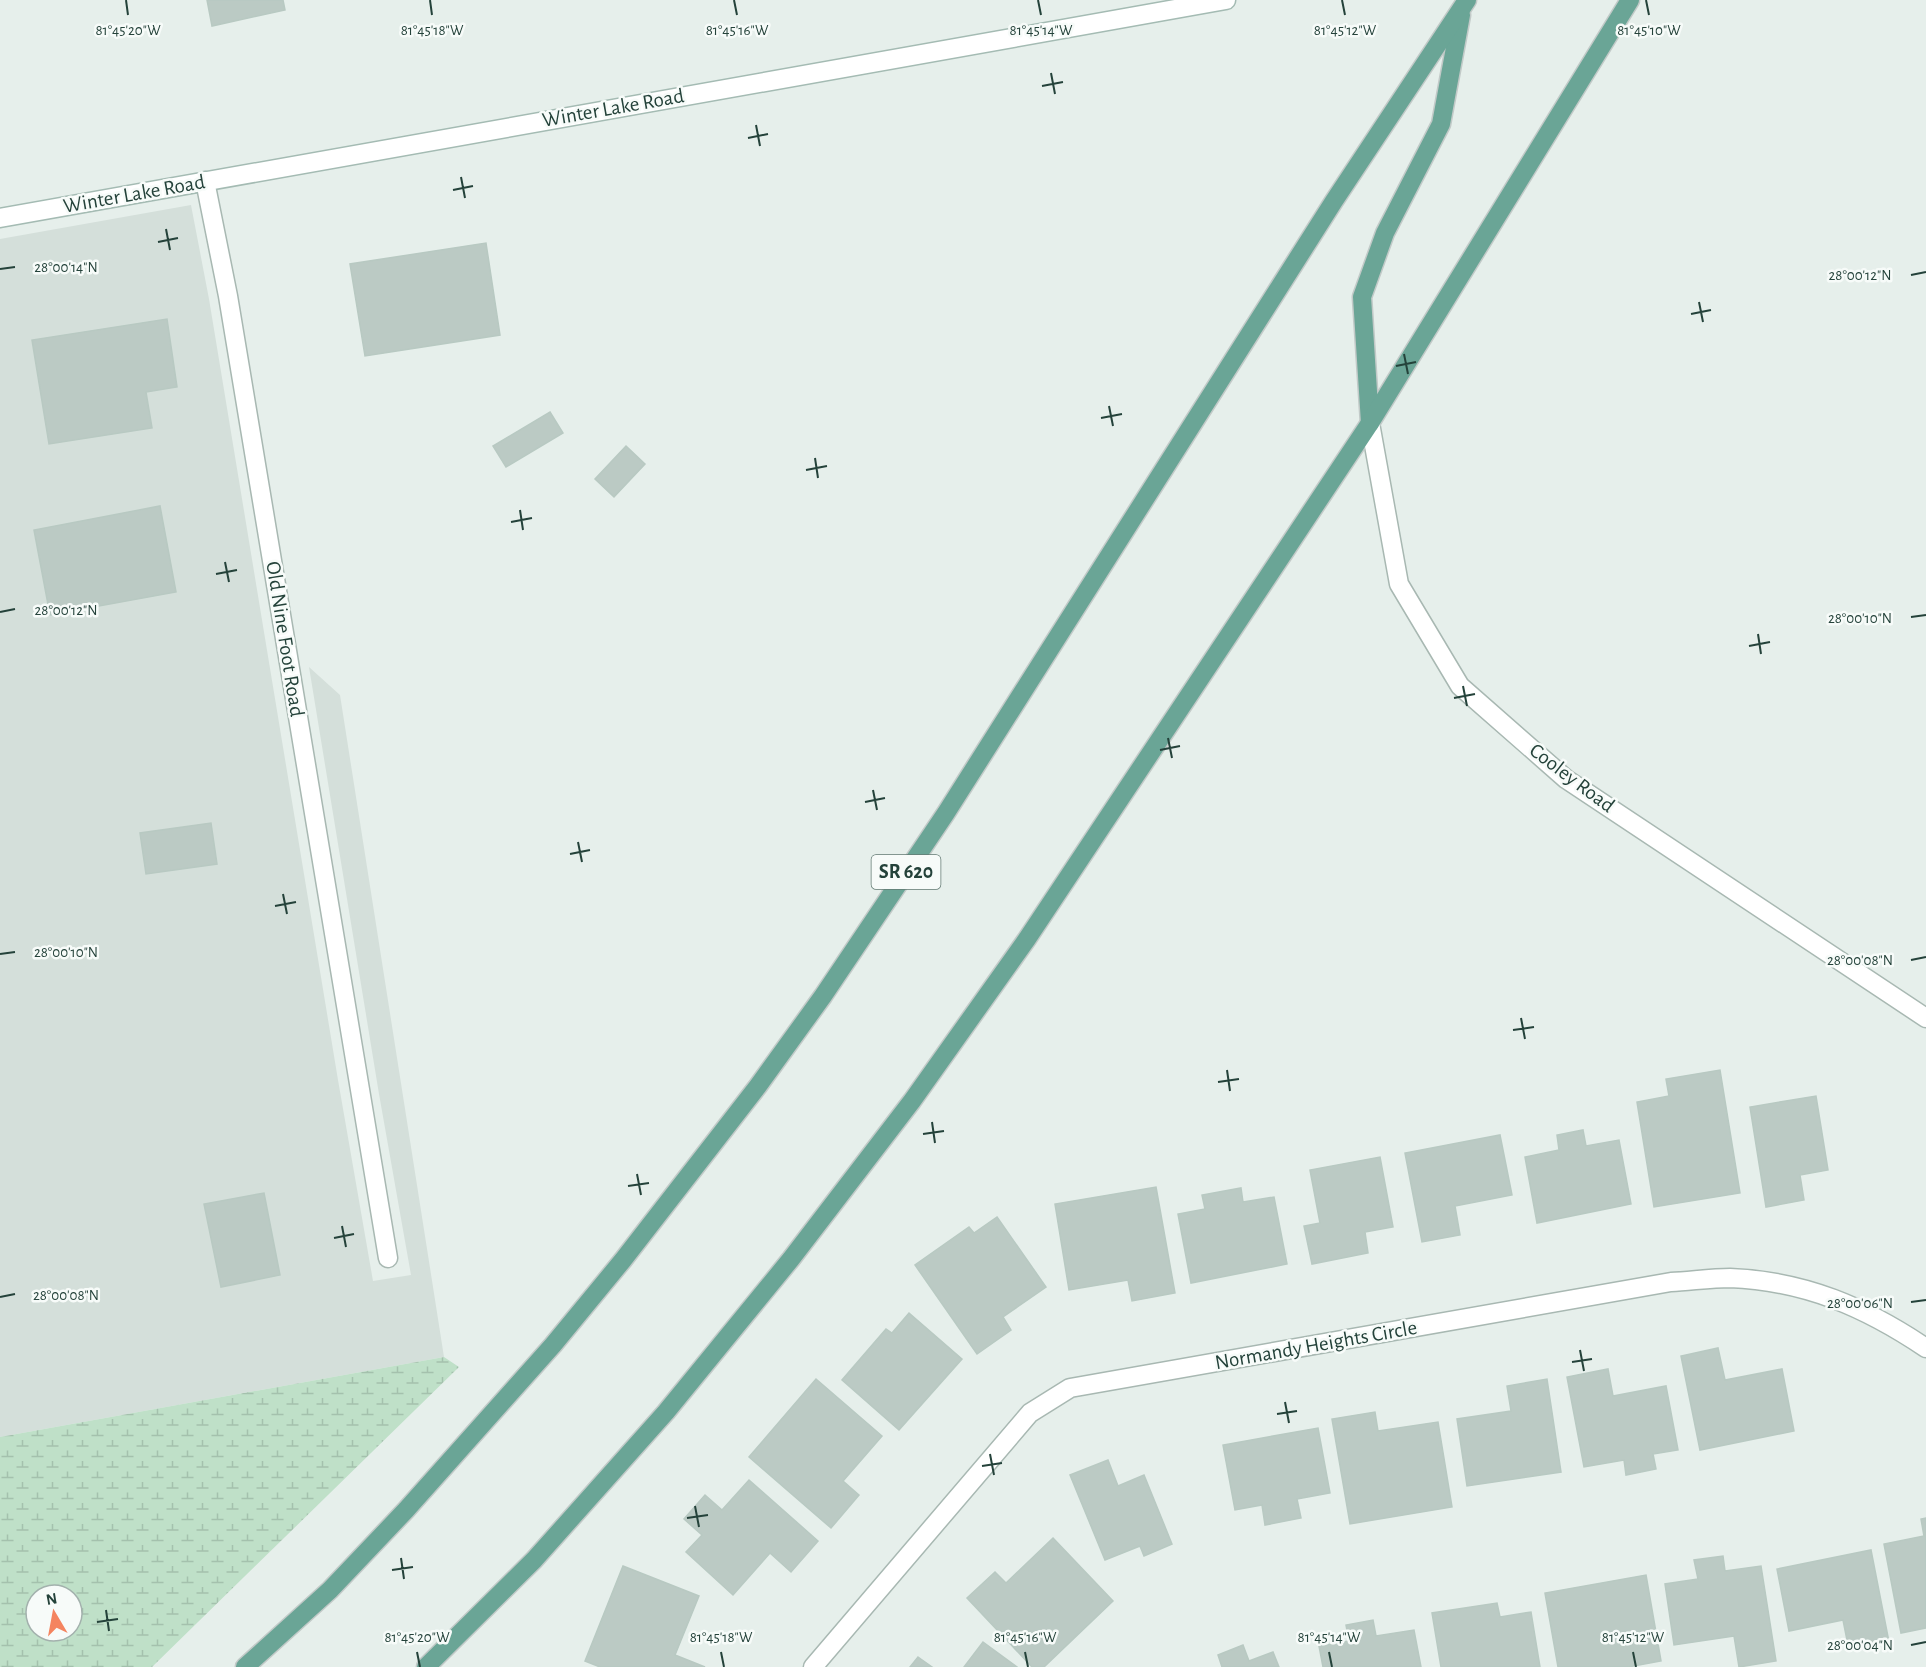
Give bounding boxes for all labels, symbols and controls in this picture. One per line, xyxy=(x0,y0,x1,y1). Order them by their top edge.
text: 81°45'20"W xyxy=(95,23,161,38)
text: 81°45'18"W xyxy=(401,23,464,38)
text: 81°45'16"W xyxy=(706,23,769,38)
text: 81°45'14"W xyxy=(1010,23,1073,38)
text: 81°45'12"W xyxy=(1314,23,1377,38)
text: 81°45'10"W xyxy=(1617,23,1681,38)
street label: Winter Lake Road xyxy=(540,85,686,131)
street label: Winter Lake Road xyxy=(61,171,207,217)
text: 28°00'14"N xyxy=(34,260,98,275)
text: 28°00'12"N xyxy=(1828,268,1892,283)
street label: Old Nine Foot Road xyxy=(262,560,308,718)
text: 28°00'12"N xyxy=(34,603,98,618)
text: 28°00'10"N xyxy=(1828,611,1892,626)
street label: Cooley Road xyxy=(1526,739,1618,817)
road number: SR 620 xyxy=(872,855,940,889)
text: 28°00'10"N xyxy=(34,945,98,960)
text: 28°00'08"N xyxy=(1827,953,1893,968)
text: 28°00'08"N xyxy=(33,1288,99,1303)
text: 28°00'06"N xyxy=(1827,1296,1893,1311)
street label: Normandy Heights Circle xyxy=(1213,1317,1419,1373)
north arrow xyxy=(24,1583,84,1643)
text: N xyxy=(45,1590,58,1608)
text: 81°45'20"W xyxy=(384,1630,450,1645)
text: 81°45'18"W xyxy=(690,1630,753,1645)
text: 81°45'16"W xyxy=(994,1630,1057,1645)
text: 81°45'14"W xyxy=(1298,1630,1361,1645)
text: 81°45'12"W xyxy=(1602,1630,1665,1645)
text: 28°00'04"N xyxy=(1827,1638,1893,1653)

